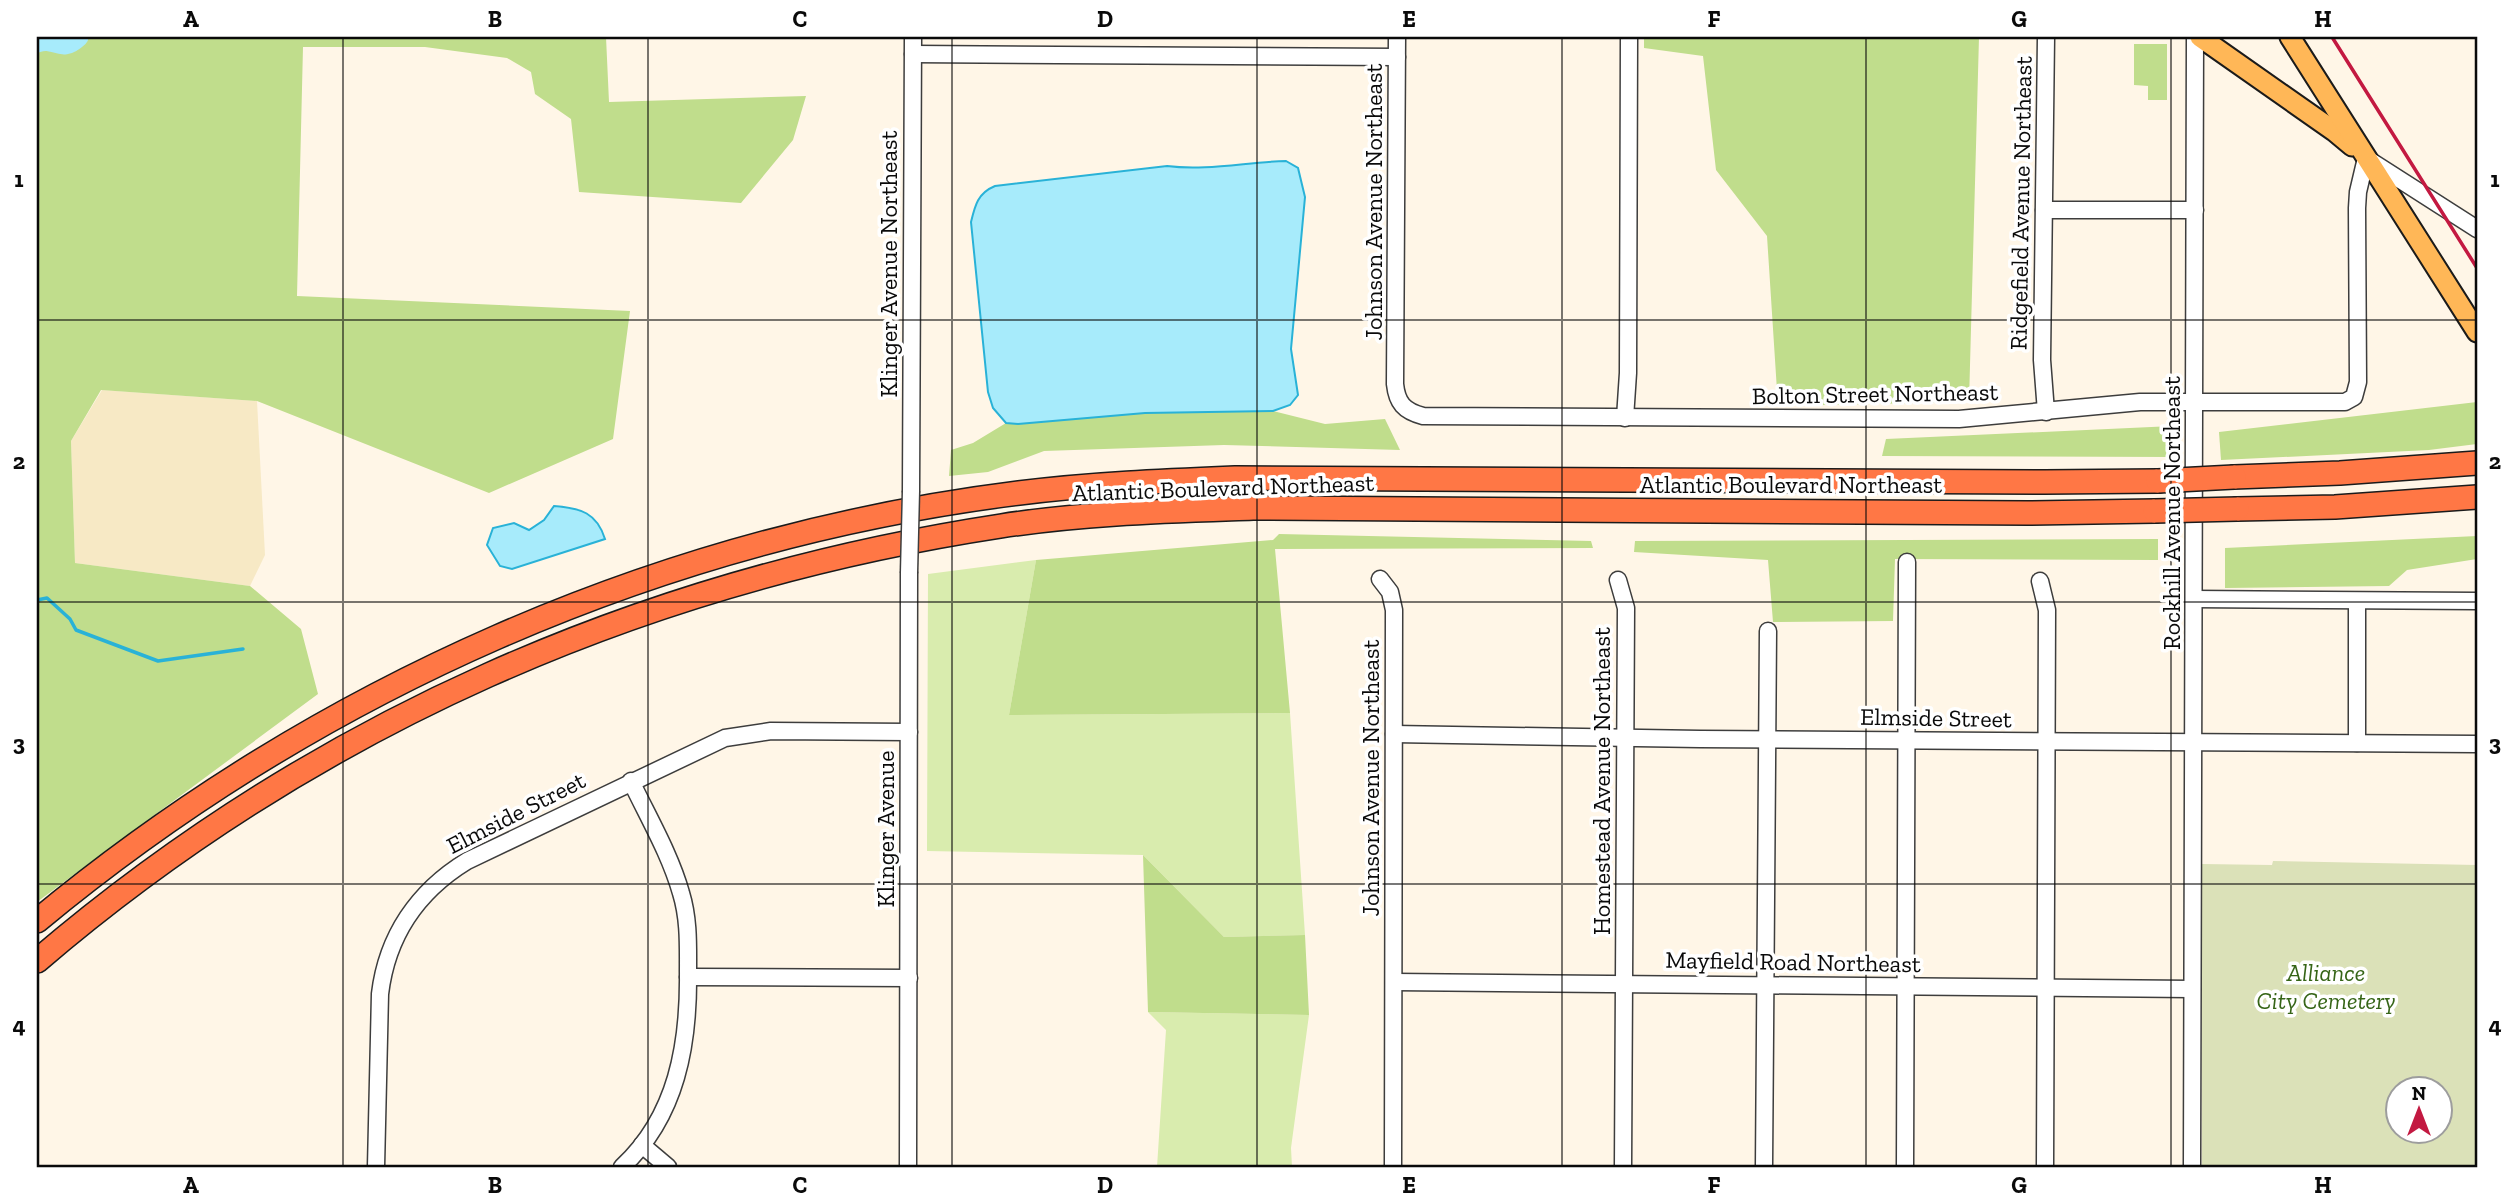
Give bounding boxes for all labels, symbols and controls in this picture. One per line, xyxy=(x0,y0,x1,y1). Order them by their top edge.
text: A xyxy=(183,5,199,33)
text: B xyxy=(488,5,502,33)
text: C xyxy=(793,5,807,33)
text: D xyxy=(1097,5,1113,33)
text: E xyxy=(1402,5,1416,33)
text: F xyxy=(1707,5,1721,33)
text: G xyxy=(2011,5,2027,33)
text: H xyxy=(2314,5,2332,33)
street label: Ridgefield Avenue Northeast xyxy=(2003,56,2038,350)
street label: Johnson Avenue Northeast xyxy=(1359,63,1388,340)
street label: Klinger Avenue Northeast xyxy=(874,131,903,397)
text: 1 xyxy=(14,165,24,193)
text: 1 xyxy=(2490,165,2500,193)
street label: Rockhill Avenue Northeast xyxy=(2157,376,2186,650)
street label: Bolton Street Northeast xyxy=(1751,377,1999,410)
text: 2 xyxy=(13,447,25,475)
text: 2 xyxy=(2489,447,2501,475)
street label: Atlantic Boulevard Northeast xyxy=(1071,468,1375,507)
street label: Atlantic Boulevard Northeast xyxy=(1640,470,1942,499)
street label: Homestead Avenue Northeast xyxy=(1587,627,1616,935)
street label: Johnson Avenue Northeast xyxy=(1356,639,1385,916)
street label: Elmside Street xyxy=(1860,702,2012,733)
text: 3 xyxy=(13,729,25,757)
text: 3 xyxy=(2489,729,2501,757)
street label: Klinger Avenue xyxy=(871,750,900,908)
street label: Elmside Street xyxy=(442,765,590,860)
street label: Mayfield Road Northeast xyxy=(1665,945,1921,978)
park label: Alliance City Cemetery xyxy=(2256,958,2396,1015)
text: 4 xyxy=(12,1011,26,1039)
text: 4 xyxy=(2488,1011,2502,1039)
north arrow xyxy=(2384,1074,2454,1144)
text: N xyxy=(2412,1082,2426,1105)
text: A xyxy=(183,1171,199,1199)
text: B xyxy=(488,1171,502,1199)
text: C xyxy=(793,1171,807,1199)
text: D xyxy=(1097,1171,1113,1199)
text: E xyxy=(1402,1171,1416,1199)
text: F xyxy=(1707,1171,1721,1199)
text: G xyxy=(2011,1171,2027,1199)
text: H xyxy=(2314,1171,2332,1199)

